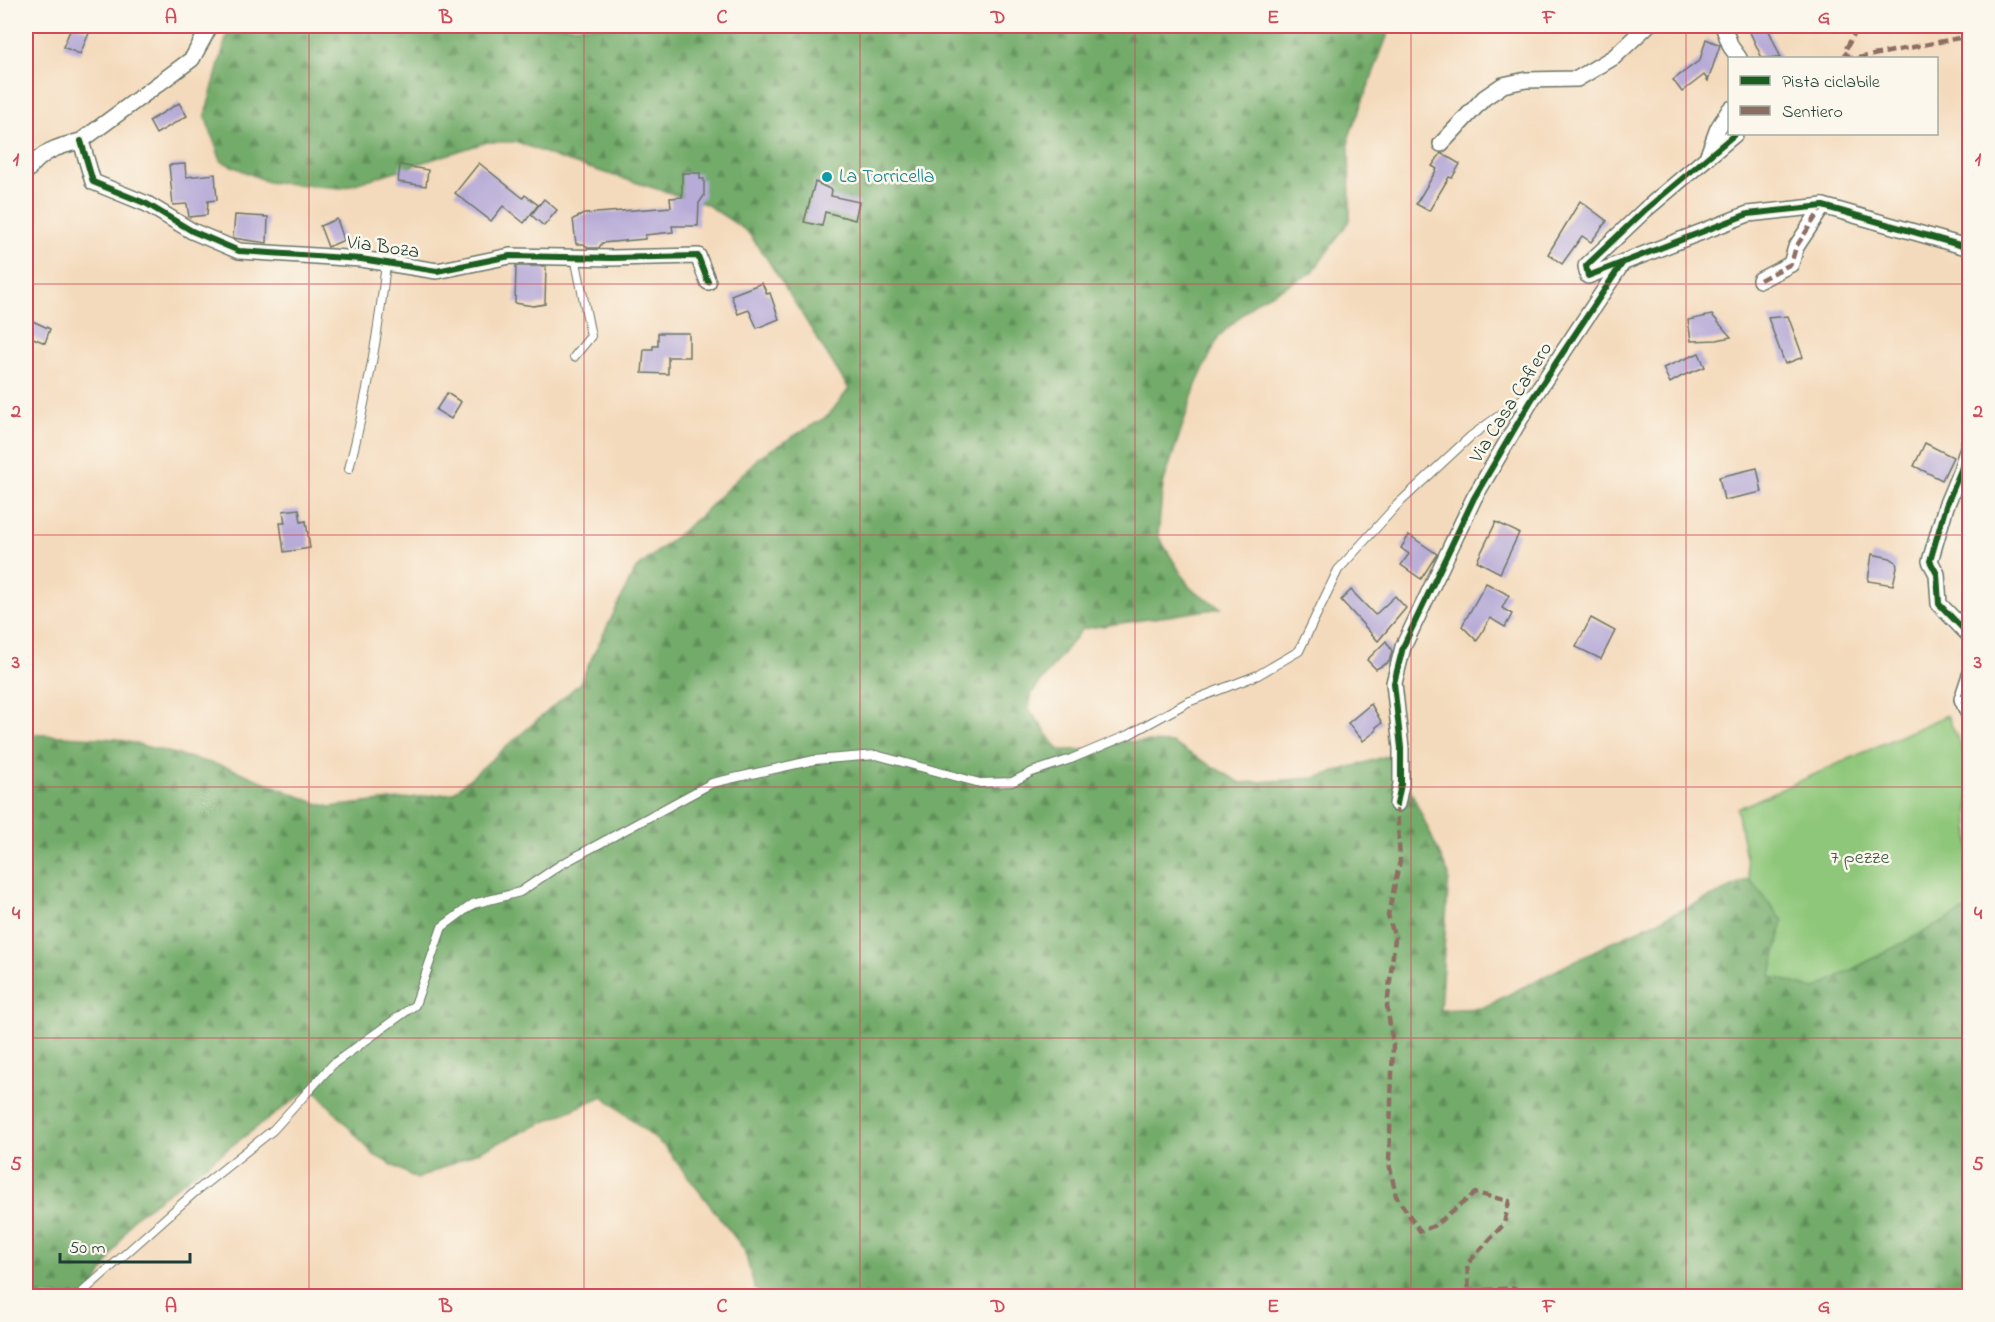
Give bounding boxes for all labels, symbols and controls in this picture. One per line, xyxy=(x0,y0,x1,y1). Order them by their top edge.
text: A xyxy=(165,4,177,33)
text: B xyxy=(438,4,453,33)
text: C xyxy=(717,4,728,33)
text: D xyxy=(990,4,1005,33)
text: E xyxy=(1267,4,1279,33)
text: F xyxy=(1542,4,1556,33)
text: G xyxy=(1818,4,1831,33)
legend xyxy=(1728,57,1938,135)
text: Pista ciclabile xyxy=(1782,70,1881,96)
text: Sentiero xyxy=(1782,100,1843,126)
text: 1 xyxy=(13,146,20,175)
text: 1 xyxy=(1975,146,1982,175)
place label: La Torricella xyxy=(839,163,935,192)
marker: La Torricella xyxy=(820,170,834,184)
street label: Via Boza xyxy=(344,228,421,267)
street label: Via Casa Cafiero xyxy=(1463,337,1561,470)
text: 2 xyxy=(10,398,21,427)
text: 2 xyxy=(1972,398,1983,427)
text: 3 xyxy=(11,649,20,678)
text: 3 xyxy=(1973,649,1982,678)
park label: 7 pezze xyxy=(1831,844,1889,873)
text: 4 xyxy=(12,900,21,929)
text: 4 xyxy=(1974,900,1983,929)
text: 5 xyxy=(10,1151,22,1180)
text: 5 xyxy=(1972,1151,1984,1180)
scale bar xyxy=(60,1226,190,1264)
text: 50 m xyxy=(69,1236,106,1262)
text: A xyxy=(165,1293,177,1322)
text: B xyxy=(438,1293,453,1322)
text: C xyxy=(717,1293,728,1322)
text: D xyxy=(990,1293,1005,1322)
text: E xyxy=(1267,1293,1279,1322)
text: F xyxy=(1542,1293,1556,1322)
text: G xyxy=(1818,1293,1831,1322)

